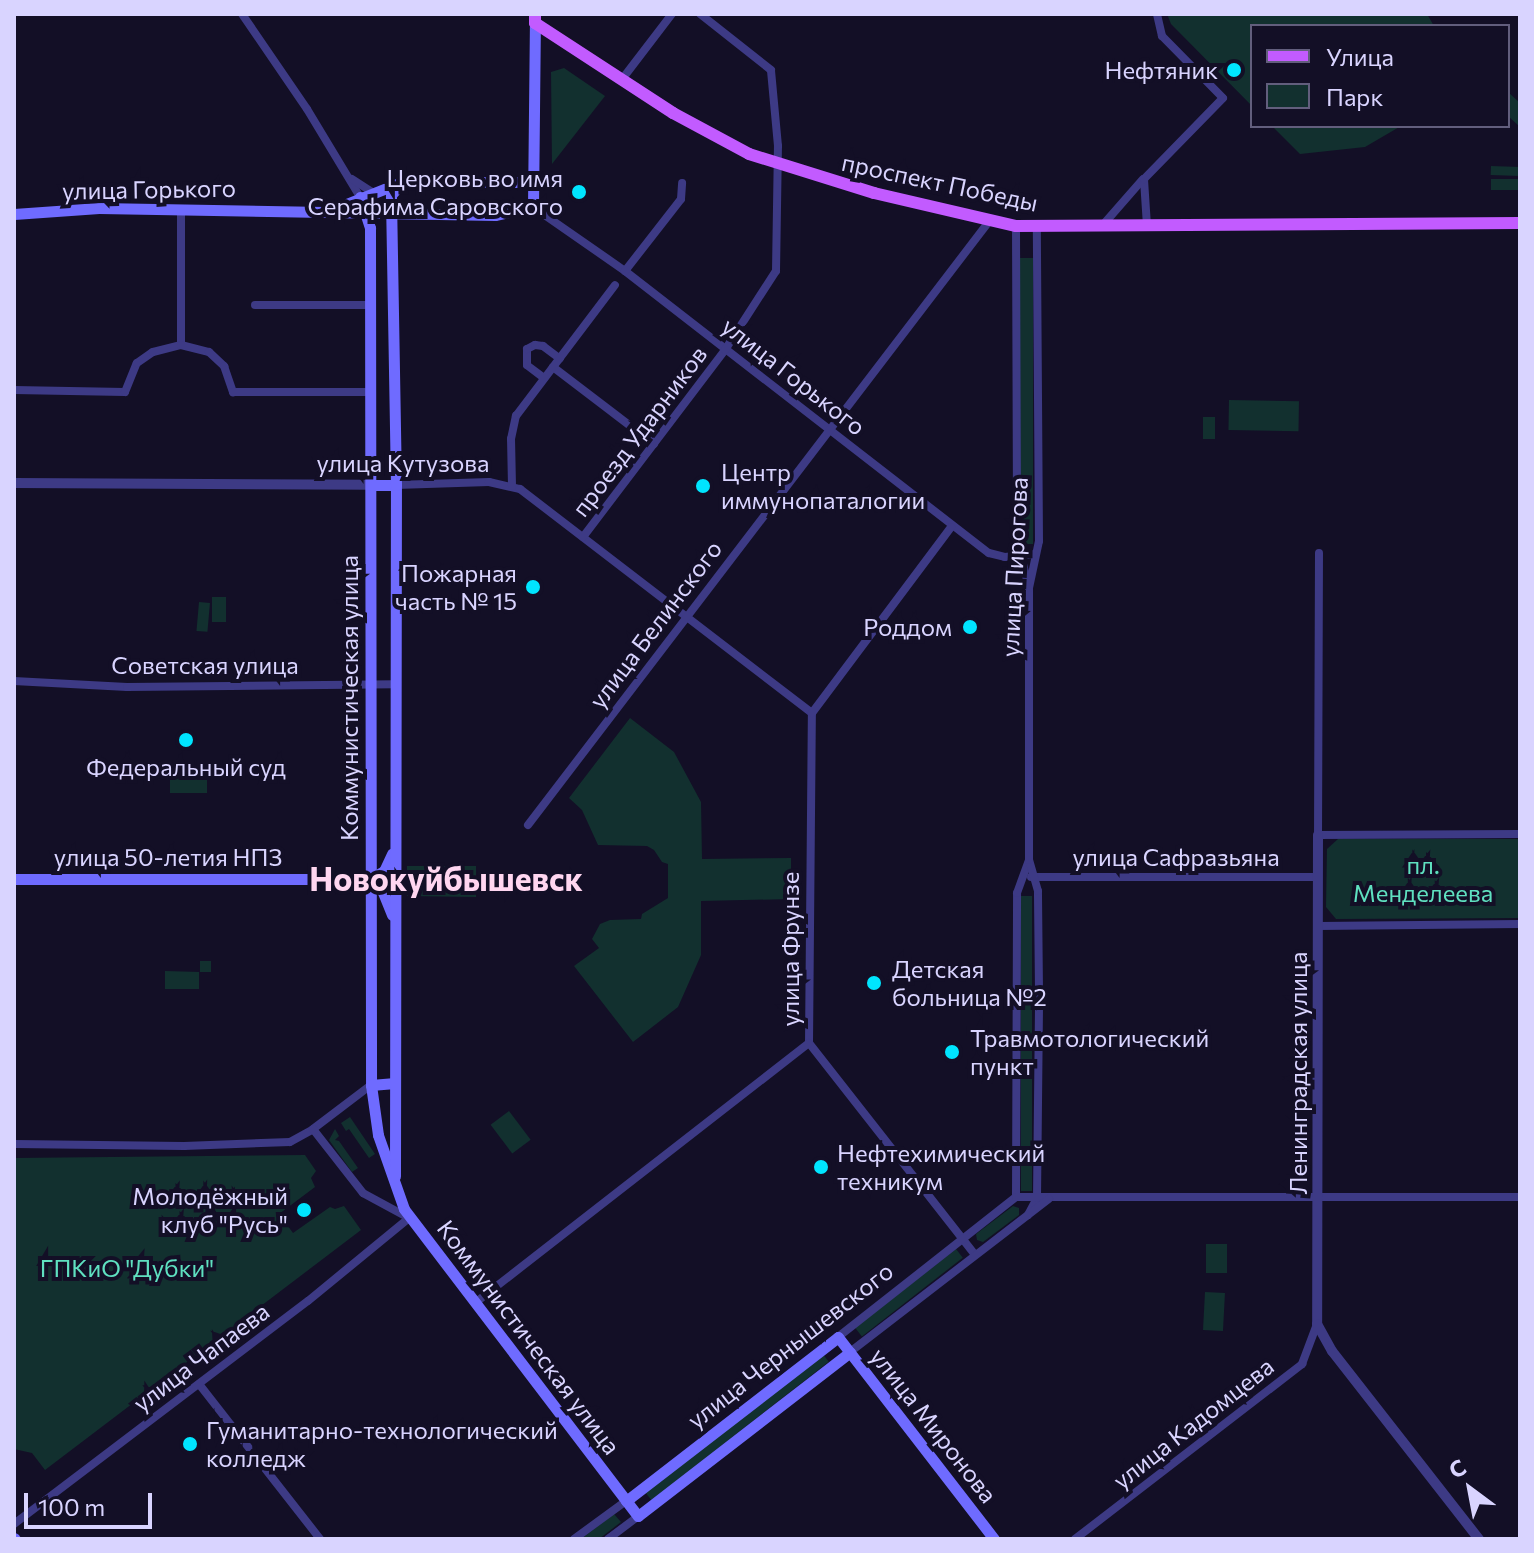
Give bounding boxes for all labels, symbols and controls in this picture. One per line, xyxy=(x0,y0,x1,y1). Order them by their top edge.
legend xyxy=(1250,24,1510,128)
text: Улица xyxy=(1326,42,1394,71)
place label: Нефтяник xyxy=(1104,56,1218,84)
marker: Нефтяник xyxy=(1225,61,1243,79)
text: Парк xyxy=(1326,82,1383,111)
street label: проспект Победы xyxy=(839,147,1041,217)
place label: Церковь во имя Серафима Саровского xyxy=(307,164,563,220)
street label: улица Горького xyxy=(62,173,236,205)
marker: Церковь во имя Серафима Саровского xyxy=(570,183,588,201)
street label: улица Горького xyxy=(717,311,871,441)
street label: проезд Ударников xyxy=(565,340,713,522)
street label: улица Кутузова xyxy=(317,449,489,477)
place label: Центр иммунопаталогии xyxy=(721,458,925,514)
marker: Центр иммунопаталогии xyxy=(692,475,714,497)
street label: улица Пирогова xyxy=(995,476,1033,658)
street label: улица Белинского xyxy=(583,534,727,714)
street label: Коммунистическая улица xyxy=(335,555,363,841)
place label: Пожарная часть № 15 xyxy=(395,559,517,615)
marker: Пожарная часть № 15 xyxy=(524,578,542,596)
place label: Роддом xyxy=(863,613,952,641)
marker: Роддом xyxy=(959,616,981,638)
street label: Советская улица xyxy=(111,651,299,679)
marker: Федеральный суд xyxy=(177,731,195,749)
place label: Федеральный суд xyxy=(86,753,286,781)
street label: улица 50-летия НПЗ xyxy=(54,843,282,871)
street label: улица Сафразьяна xyxy=(1072,843,1280,871)
park label: пл. Менделеева xyxy=(1353,851,1493,907)
district label: Новокуйбышевск xyxy=(309,859,583,897)
street label: улица Фрунзе xyxy=(776,872,804,1026)
street label: Ленинградская улица xyxy=(1284,952,1312,1194)
place label: Детская больница №2 xyxy=(892,955,1047,1011)
marker: Детская больница №2 xyxy=(863,972,885,994)
place label: Травмотологический пункт xyxy=(970,1024,1209,1080)
marker: Травмотологический пункт xyxy=(941,1041,963,1063)
place label: Нефтехимический техникум xyxy=(837,1139,1045,1195)
marker: Нефтехимический техникум xyxy=(812,1158,830,1176)
place label: Молодёжный клуб "Русь" xyxy=(132,1182,288,1238)
marker: Молодёжный клуб "Русь" xyxy=(295,1201,313,1219)
street label: Коммунистическая улица xyxy=(432,1214,626,1460)
park label: ГПКиО "Дубки" xyxy=(40,1254,214,1282)
street label: улица Чернышевского xyxy=(682,1256,898,1434)
street label: улица Чапаева xyxy=(127,1296,275,1418)
street label: улица Миронова xyxy=(865,1342,1003,1508)
street label: улица Кадомцева xyxy=(1107,1351,1279,1495)
place label: Гуманитарно-технологический колледж xyxy=(206,1416,558,1472)
marker: Гуманитарно-технологический колледж xyxy=(181,1435,199,1453)
north arrow xyxy=(1430,1449,1510,1529)
text: С xyxy=(1443,1453,1471,1484)
scale bar xyxy=(28,1477,156,1527)
text: 100 m xyxy=(38,1492,105,1521)

